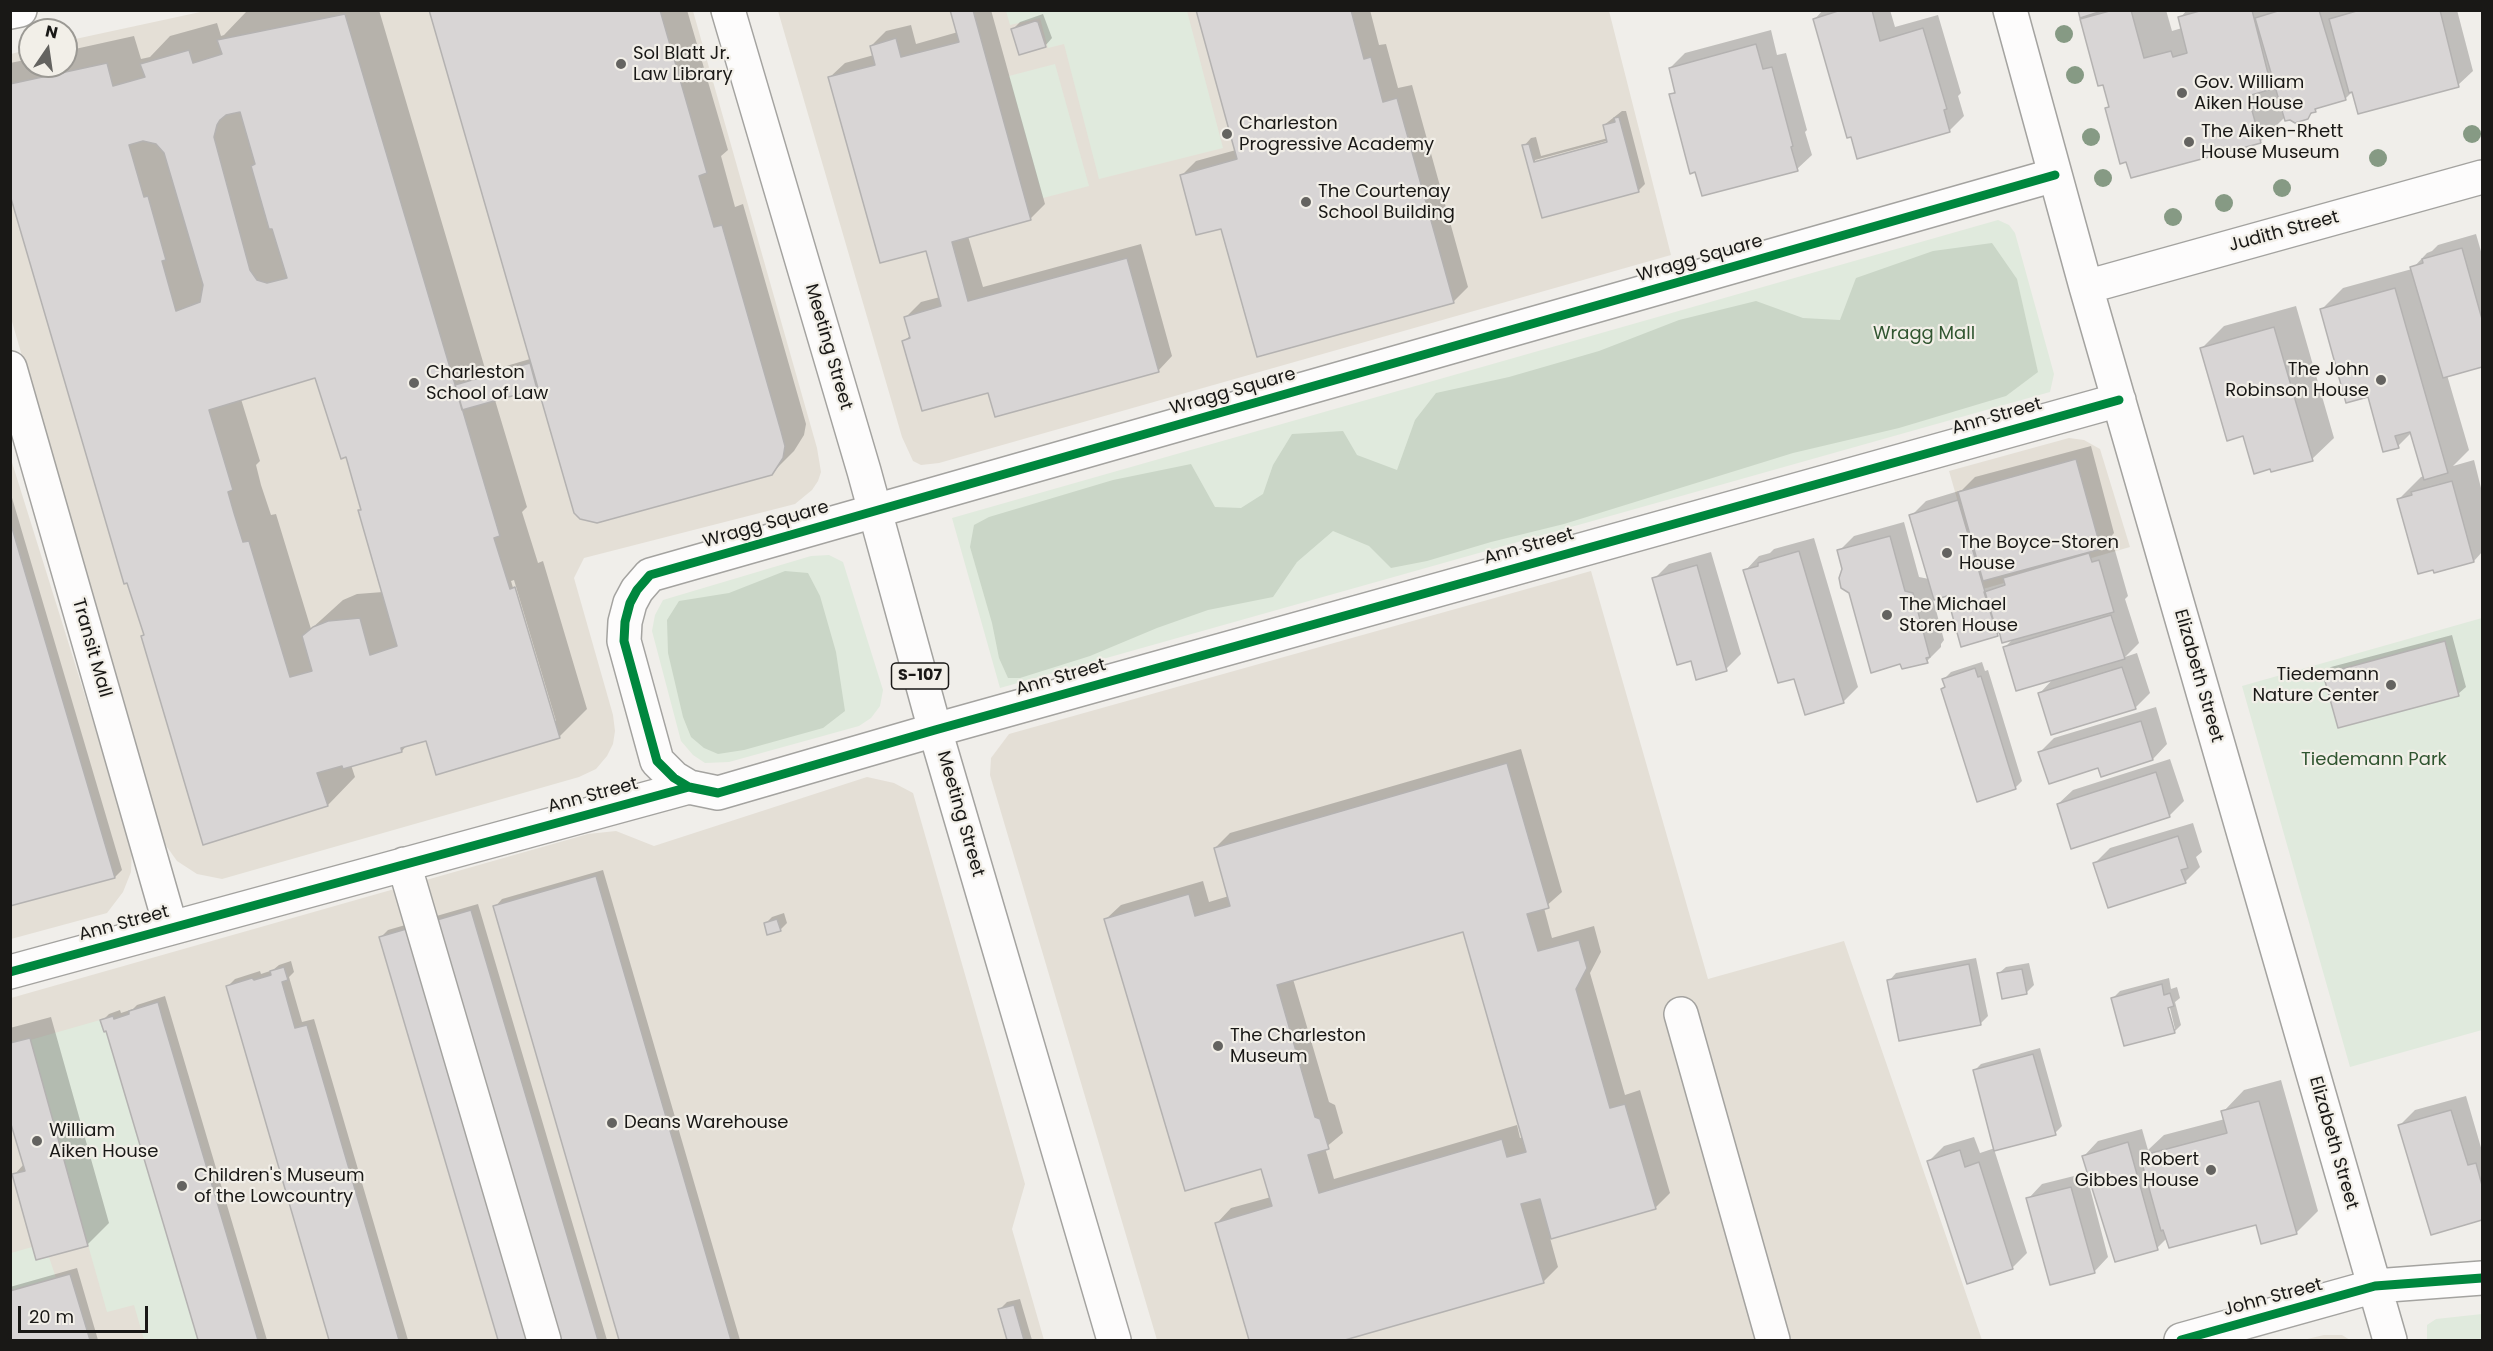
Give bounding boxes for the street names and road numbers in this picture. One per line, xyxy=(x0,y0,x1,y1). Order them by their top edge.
street label: Judith Street xyxy=(2227,207,2341,257)
street label: Wragg Square xyxy=(1635,231,1765,287)
street label: Meeting Street xyxy=(800,282,856,412)
street label: Wragg Square xyxy=(1168,364,1298,420)
street label: Ann Street xyxy=(1949,394,2045,440)
street label: Wragg Square xyxy=(701,497,831,553)
street label: Ann Street xyxy=(1481,524,1577,570)
street label: Transit Mall xyxy=(67,596,115,700)
street label: Elizabeth Street xyxy=(2169,607,2227,745)
street label: Ann Street xyxy=(1013,655,1109,701)
road number: S-107 xyxy=(892,663,948,689)
street label: Meeting Street xyxy=(932,749,988,879)
street label: Ann Street xyxy=(545,774,641,818)
street label: Ann Street xyxy=(76,902,172,946)
street label: Elizabeth Street xyxy=(2304,1074,2362,1212)
street label: John Street xyxy=(2221,1274,2325,1322)

